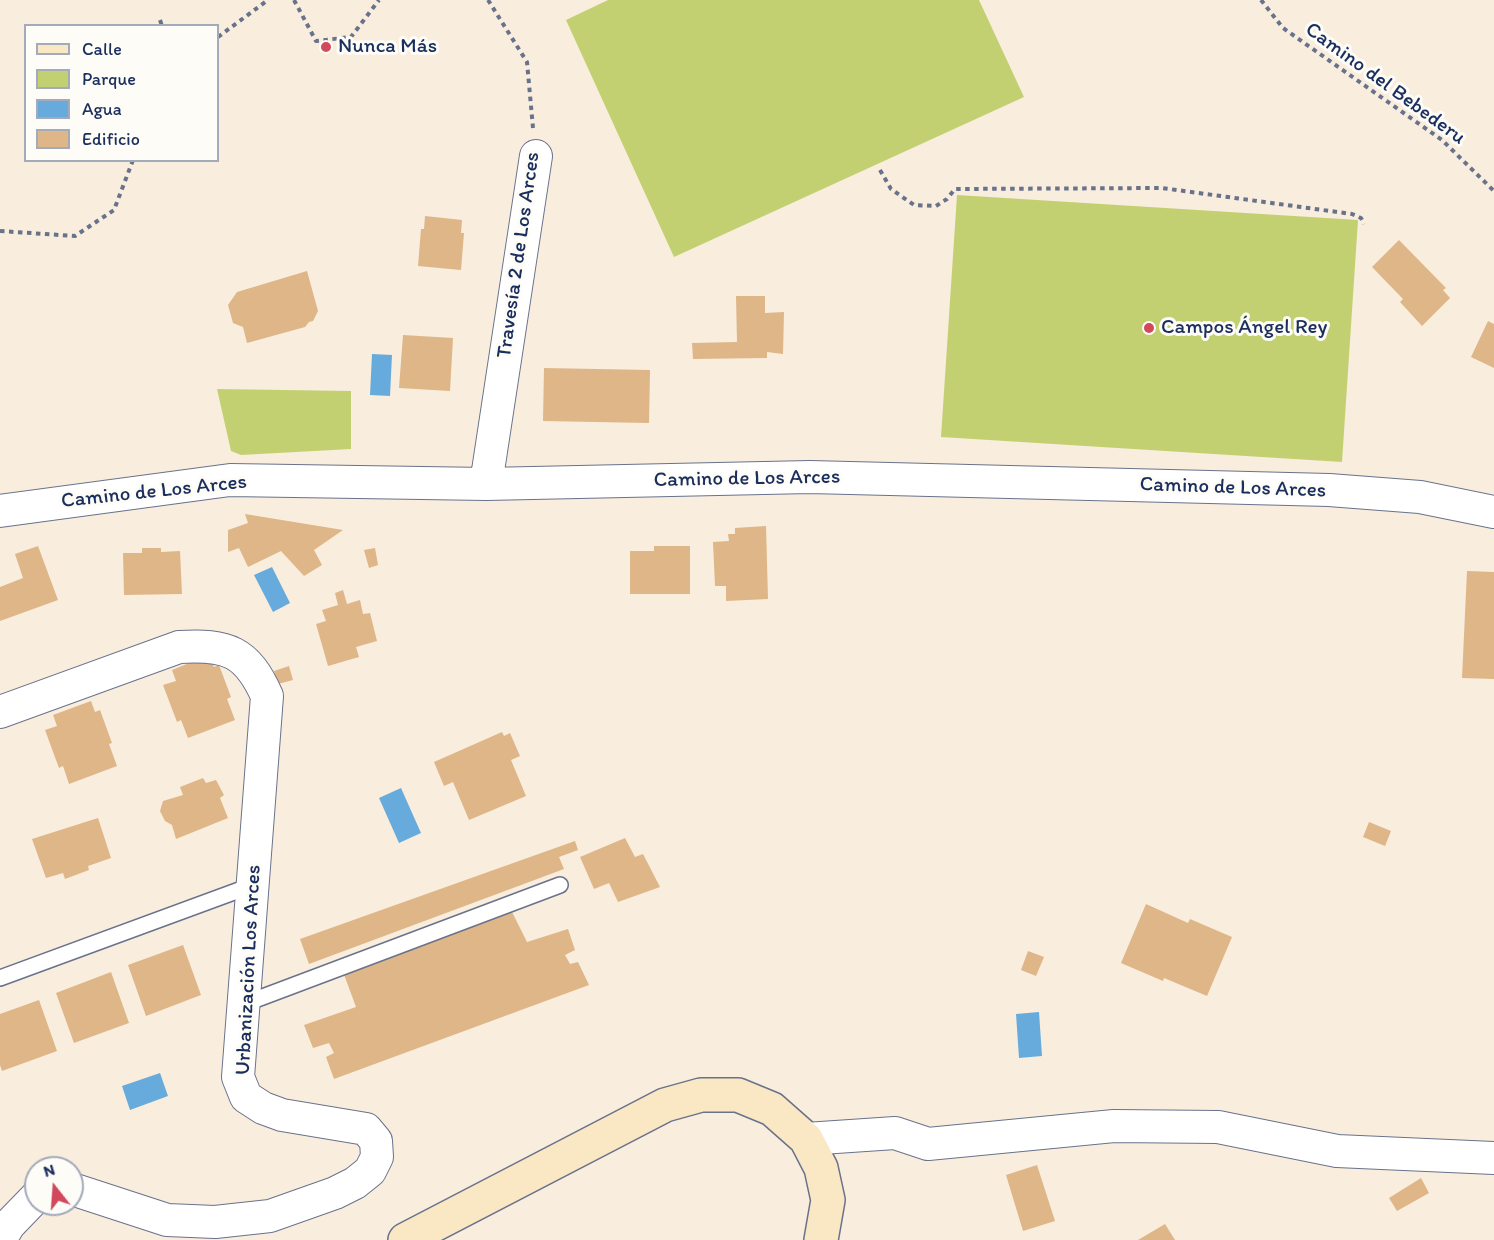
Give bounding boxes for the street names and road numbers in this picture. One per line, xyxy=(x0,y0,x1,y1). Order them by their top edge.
street label: Camino del Bebederu xyxy=(1300,17,1470,151)
street label: Travesía 2 de Los Arces xyxy=(492,150,546,360)
street label: Camino de Los Arces xyxy=(654,465,840,493)
street label: Camino de Los Arces xyxy=(60,470,248,514)
street label: Camino de Los Arces xyxy=(1139,472,1327,504)
street label: Urbanización Los Arces xyxy=(231,864,267,1076)

